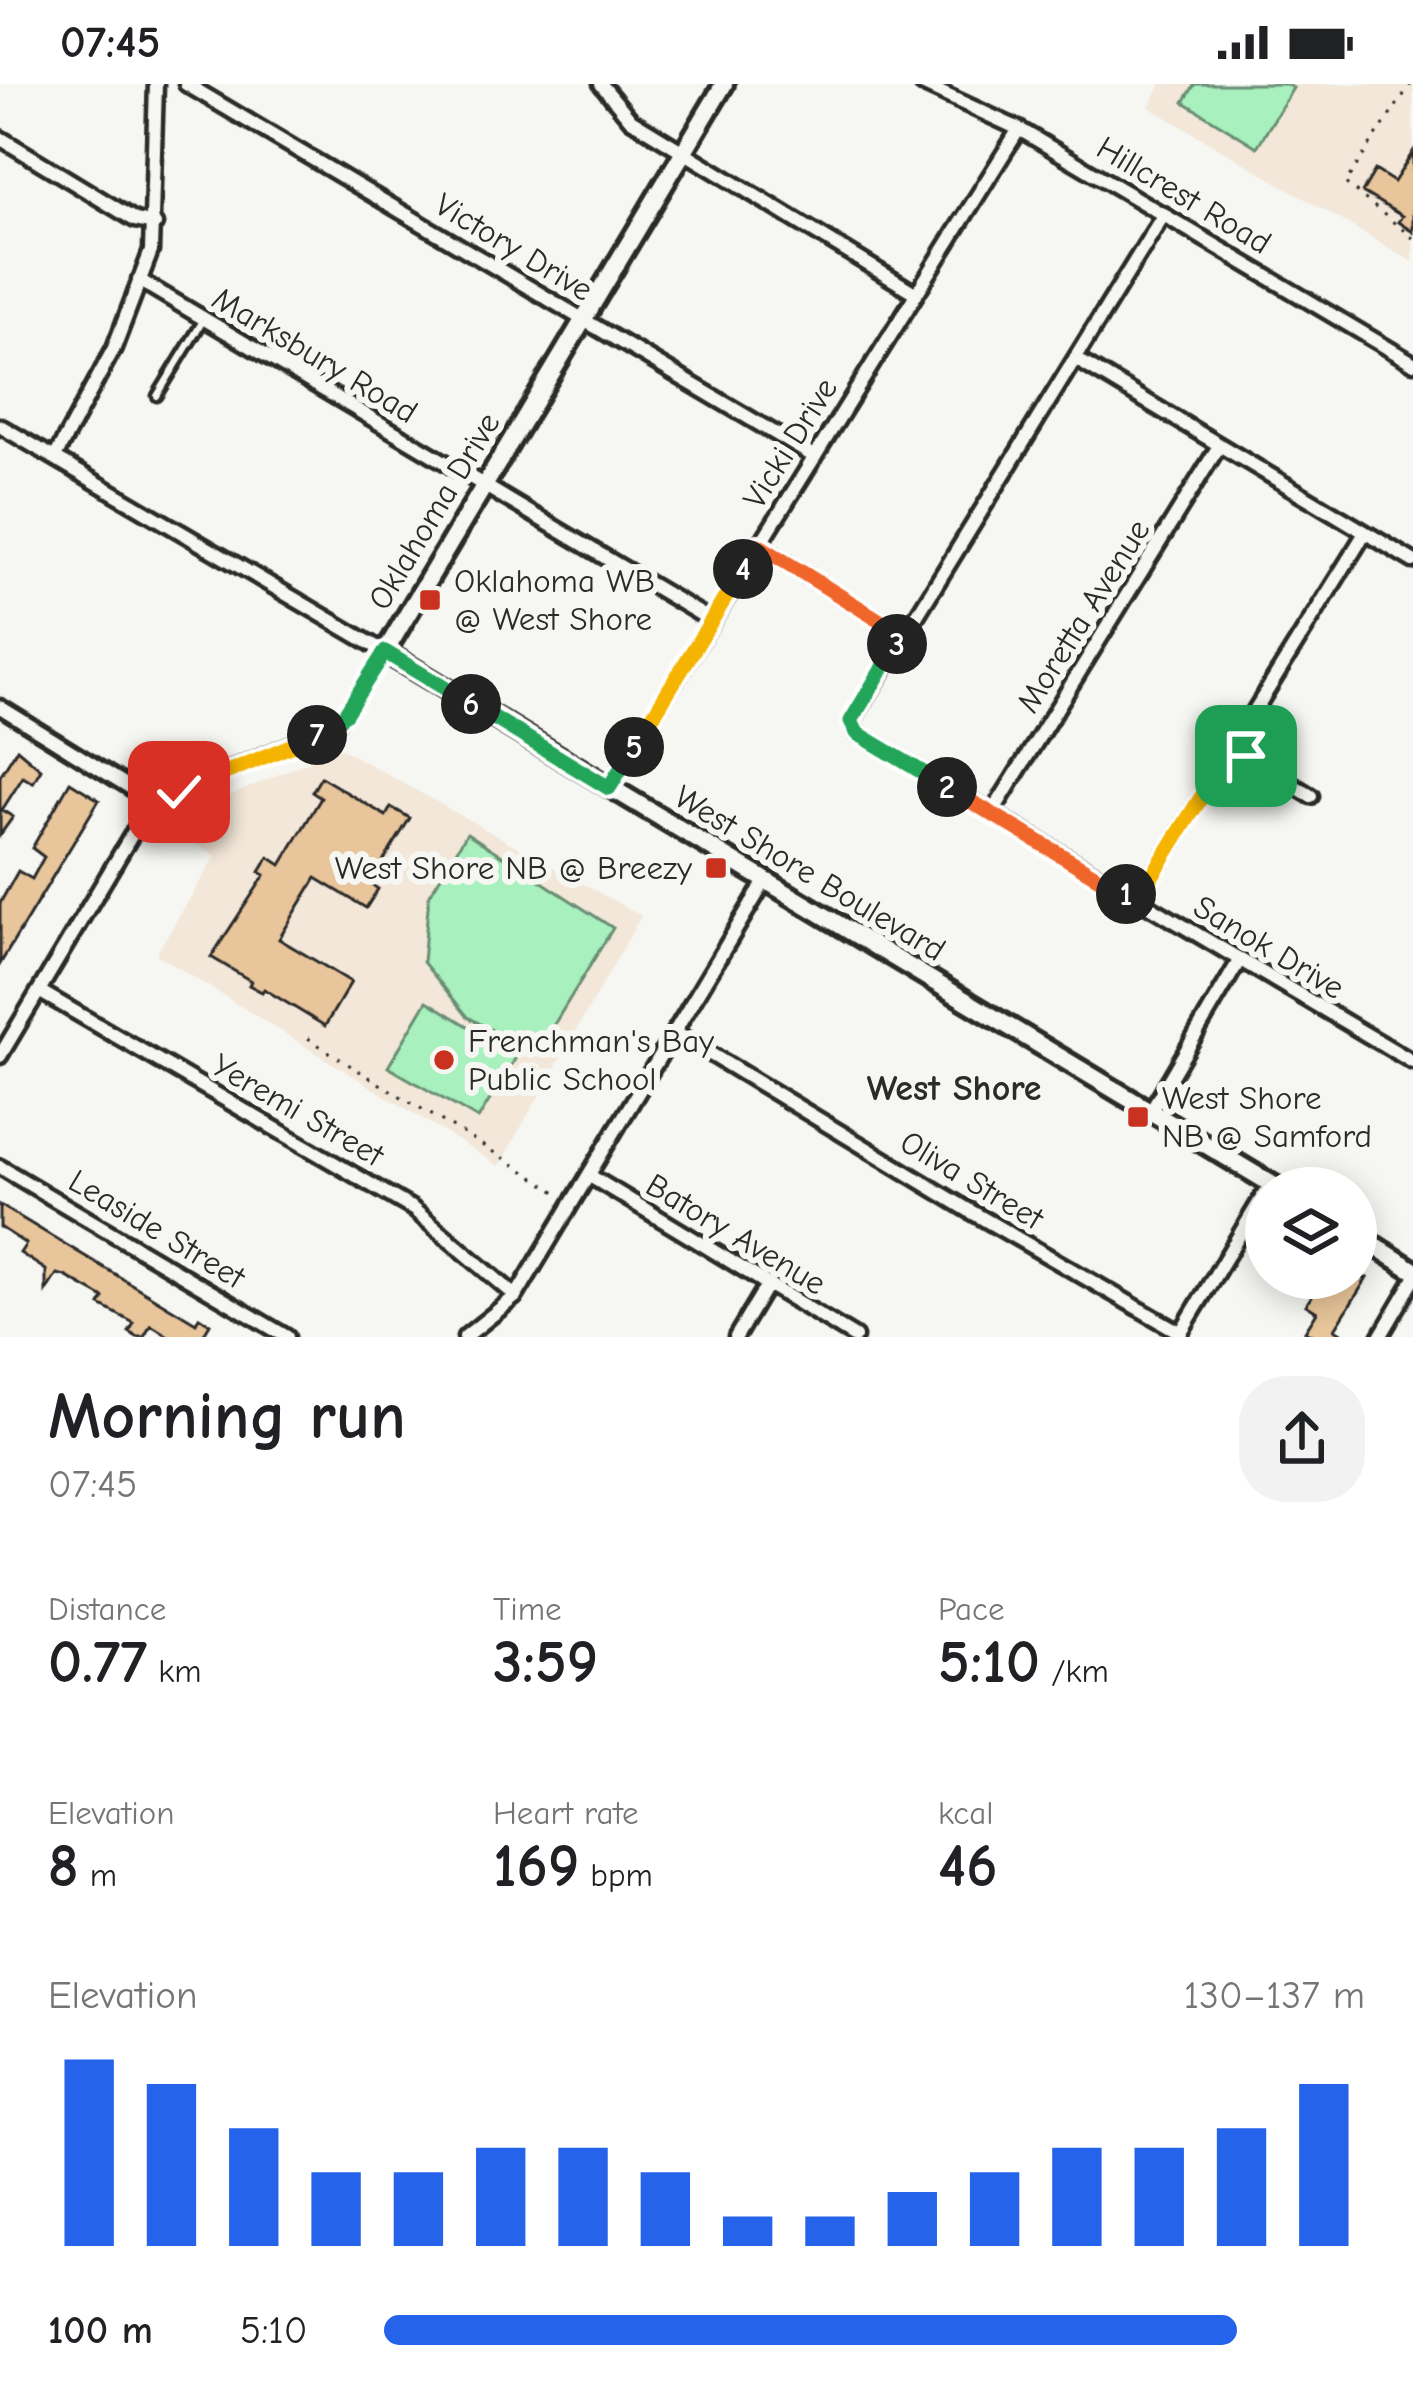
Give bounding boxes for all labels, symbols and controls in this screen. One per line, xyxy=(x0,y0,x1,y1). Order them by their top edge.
text: 07:45 xyxy=(60,16,160,68)
street label: Hillcrest Road xyxy=(1090,128,1278,262)
street label: Victory Drive xyxy=(428,185,600,309)
street label: Marksbury Road xyxy=(206,279,424,431)
street label: Vicki Drive xyxy=(735,371,845,515)
street label: Oklahoma Drive xyxy=(360,406,508,616)
street label: Moretta Avenue xyxy=(1008,512,1158,720)
pin: 4 xyxy=(713,539,773,599)
text: 4 xyxy=(735,550,751,588)
place label: Oklahoma WB @ West Shore xyxy=(454,562,655,638)
marker: Oklahoma WB @ West Shore xyxy=(417,587,443,613)
pin: 3 xyxy=(867,614,927,674)
text: 3 xyxy=(889,625,905,663)
pin: 6 xyxy=(441,674,501,734)
text: 6 xyxy=(462,685,480,723)
pin: 7 xyxy=(287,705,347,765)
pin xyxy=(1195,705,1297,807)
text: 7 xyxy=(310,716,324,754)
pin: 5 xyxy=(604,717,664,777)
icon: arrive xyxy=(1213,723,1279,789)
text: 5 xyxy=(625,728,643,766)
pin xyxy=(128,741,230,843)
pin: 2 xyxy=(917,757,977,817)
icon: check xyxy=(146,759,212,825)
text: 2 xyxy=(939,768,955,806)
street label: West Shore Boulevard xyxy=(668,777,952,969)
place label: West Shore NB @ Breezy xyxy=(335,849,692,887)
marker: West Shore NB @ Breezy xyxy=(703,855,729,881)
pin: 1 xyxy=(1096,864,1156,924)
text: 1 xyxy=(1120,875,1132,913)
street label: Sanok Drive xyxy=(1187,887,1351,1007)
place label: Frenchman's Bay Public School xyxy=(468,1022,714,1098)
street label: Yeremi Street xyxy=(206,1046,392,1175)
marker: Frenchman's Bay Public School xyxy=(431,1047,457,1073)
district label: West Shore xyxy=(867,1068,1041,1109)
place label: West Shore NB @ Samford xyxy=(1162,1079,1372,1155)
marker: West Shore NB @ Samford xyxy=(1125,1104,1151,1130)
street label: Oliva Street xyxy=(894,1123,1052,1238)
street label: Leaside Street xyxy=(62,1162,253,1297)
street label: Batory Avenue xyxy=(639,1165,833,1303)
map controls xyxy=(1245,1167,1377,1299)
button: layers xyxy=(1245,1167,1377,1299)
button: share xyxy=(1239,1376,1365,1502)
text: Morning run xyxy=(48,1379,406,1455)
text: 07:45 xyxy=(48,1462,137,1507)
text: Distance xyxy=(48,1590,166,1628)
text: Time xyxy=(493,1590,562,1628)
text: Pace xyxy=(938,1590,1005,1628)
text: 0.77 xyxy=(48,1628,147,1697)
text: 3:59 xyxy=(493,1628,598,1697)
text: 5:10 xyxy=(938,1628,1040,1697)
text: km xyxy=(147,1652,201,1690)
text: /km xyxy=(1040,1652,1109,1690)
text: Elevation xyxy=(48,1794,174,1832)
text: Heart rate xyxy=(493,1794,639,1832)
text: kcal xyxy=(938,1794,993,1832)
text: 8 xyxy=(48,1832,79,1901)
text: 169 xyxy=(493,1832,579,1901)
text: 46 xyxy=(938,1832,998,1901)
text: m xyxy=(79,1856,117,1894)
text: bpm xyxy=(579,1856,653,1894)
text: Elevation xyxy=(48,1973,197,2018)
text: 130–137 m xyxy=(1184,1973,1365,2018)
text: 100 m xyxy=(48,2308,153,2353)
text: 5:10 xyxy=(240,2308,307,2353)

